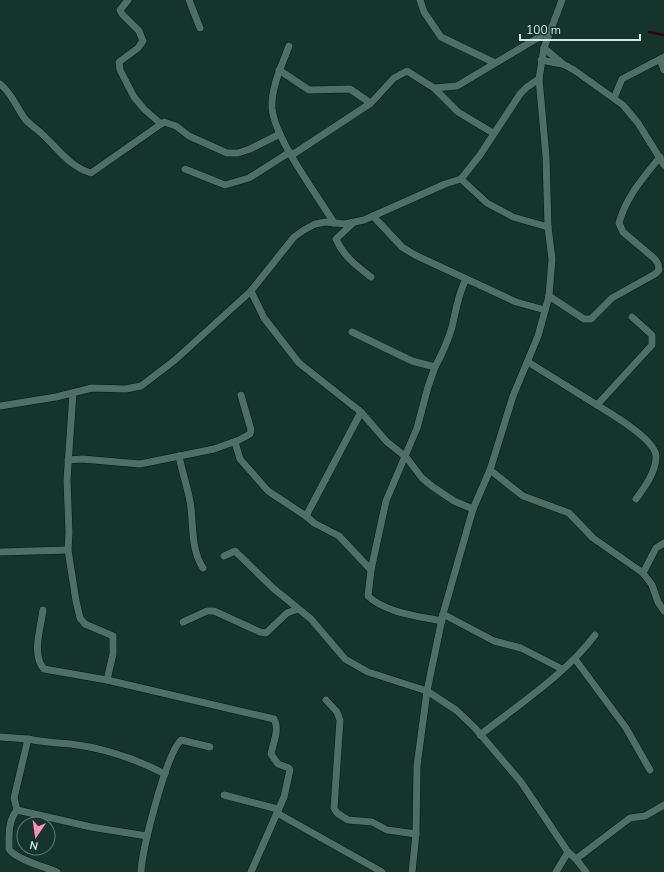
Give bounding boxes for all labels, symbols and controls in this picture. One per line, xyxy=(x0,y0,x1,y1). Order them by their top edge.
scale bar xyxy=(520,16,640,42)
text: 100 m xyxy=(526,22,561,38)
north arrow xyxy=(16,816,56,856)
text: N xyxy=(28,837,40,853)

